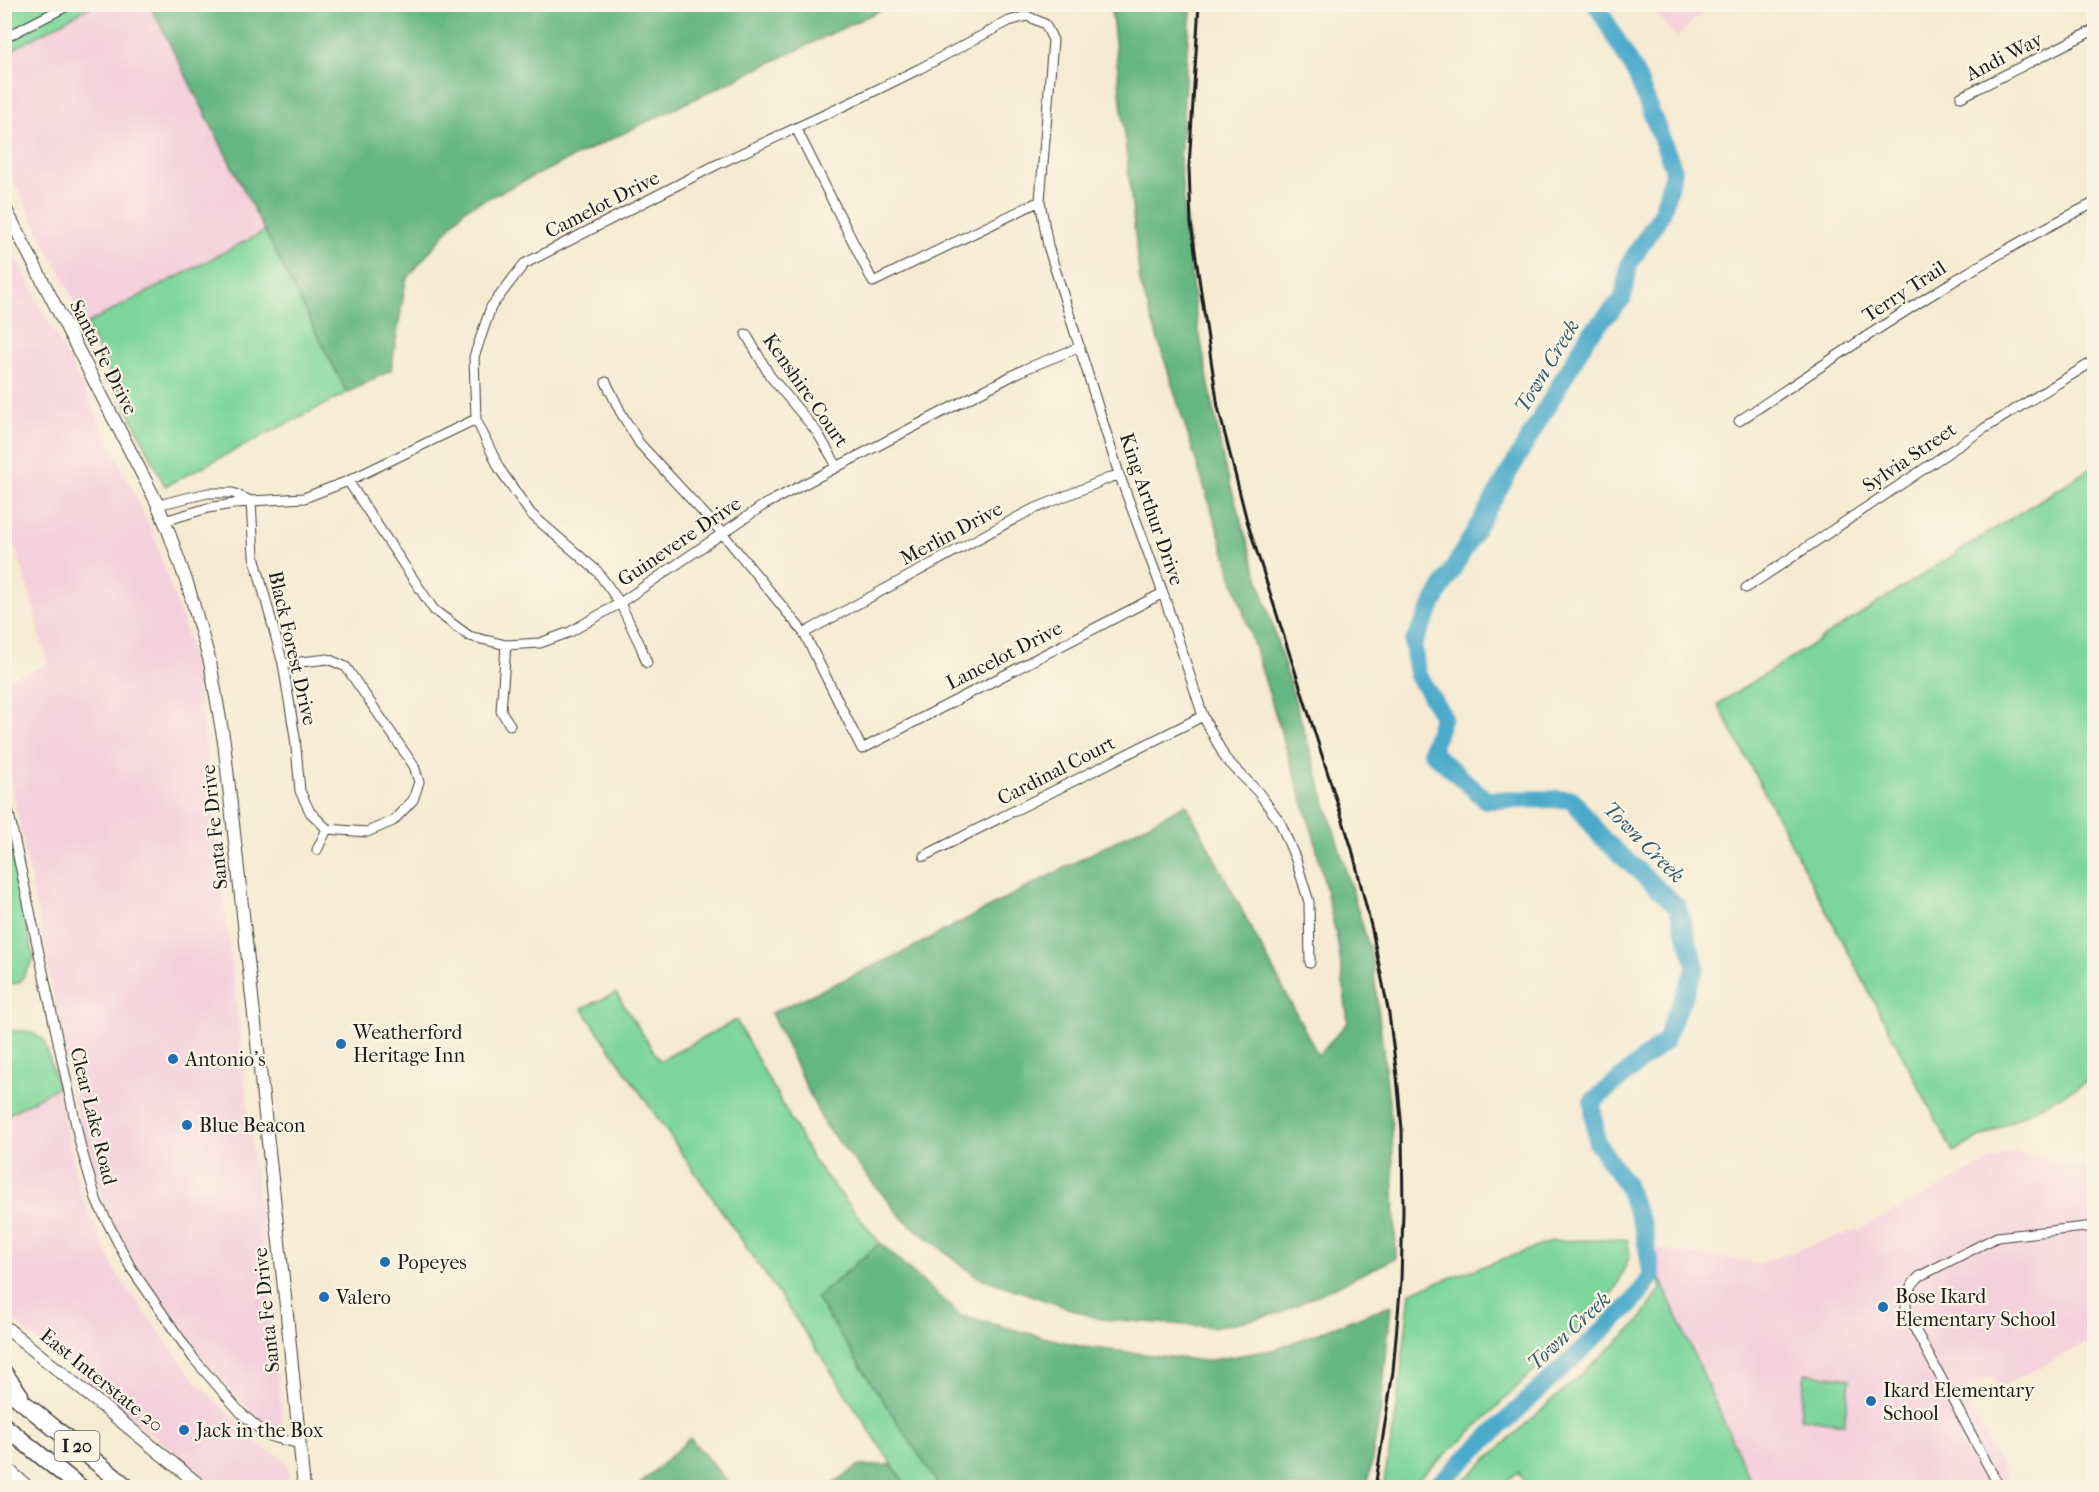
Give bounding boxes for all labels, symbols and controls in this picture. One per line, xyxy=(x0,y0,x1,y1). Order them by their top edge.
street label: Andi Way xyxy=(1961,27,2048,86)
street label: Camelot Drive xyxy=(541,166,663,243)
street label: Terry Trail xyxy=(1858,256,1951,327)
street label: Santa Fe Drive xyxy=(65,296,142,418)
water label: Town Creek xyxy=(1510,315,1584,417)
street label: Kenshire Court xyxy=(758,329,853,451)
street label: Sylvia Street xyxy=(1858,418,1960,497)
street label: King Arthur Drive xyxy=(1115,430,1188,588)
street label: Guinevere Drive xyxy=(613,492,745,591)
street label: Merlin Drive xyxy=(896,497,1006,570)
street label: Black Forest Drive xyxy=(264,569,321,728)
street label: Lancelot Drive xyxy=(942,616,1066,695)
street label: Cardinal Court xyxy=(994,731,1119,810)
street label: Santa Fe Drive xyxy=(196,763,232,891)
water label: Town Creek xyxy=(1598,796,1690,888)
place label: Weatherford Heritage Inn xyxy=(352,1021,465,1067)
marker: Weatherford Heritage Inn xyxy=(334,1037,348,1051)
street label: Clear Lake Road xyxy=(65,1045,122,1188)
place label: Antonio's xyxy=(184,1048,266,1071)
marker: Antonio's xyxy=(166,1052,180,1066)
place label: Blue Beacon xyxy=(199,1114,306,1137)
marker: Blue Beacon xyxy=(180,1118,194,1132)
street label: Santa Fe Drive xyxy=(248,1246,284,1374)
place label: Popeyes xyxy=(397,1251,467,1274)
marker: Popeyes xyxy=(378,1255,392,1269)
place label: Bose Ikard Elementary School xyxy=(1895,1285,2057,1331)
place label: Valero xyxy=(335,1286,391,1309)
water label: Town Creek xyxy=(1523,1287,1615,1375)
marker: Valero xyxy=(317,1290,331,1304)
marker: Bose Ikard Elementary School xyxy=(1876,1300,1890,1314)
street label: East Interstate 20 xyxy=(36,1324,168,1437)
place label: Ikard Elementary School xyxy=(1883,1379,2036,1425)
marker: Ikard Elementary School xyxy=(1864,1394,1878,1408)
place label: Jack in the Box xyxy=(194,1419,324,1442)
marker: Jack in the Box xyxy=(177,1423,191,1437)
road number: I 20 xyxy=(54,1431,100,1461)

